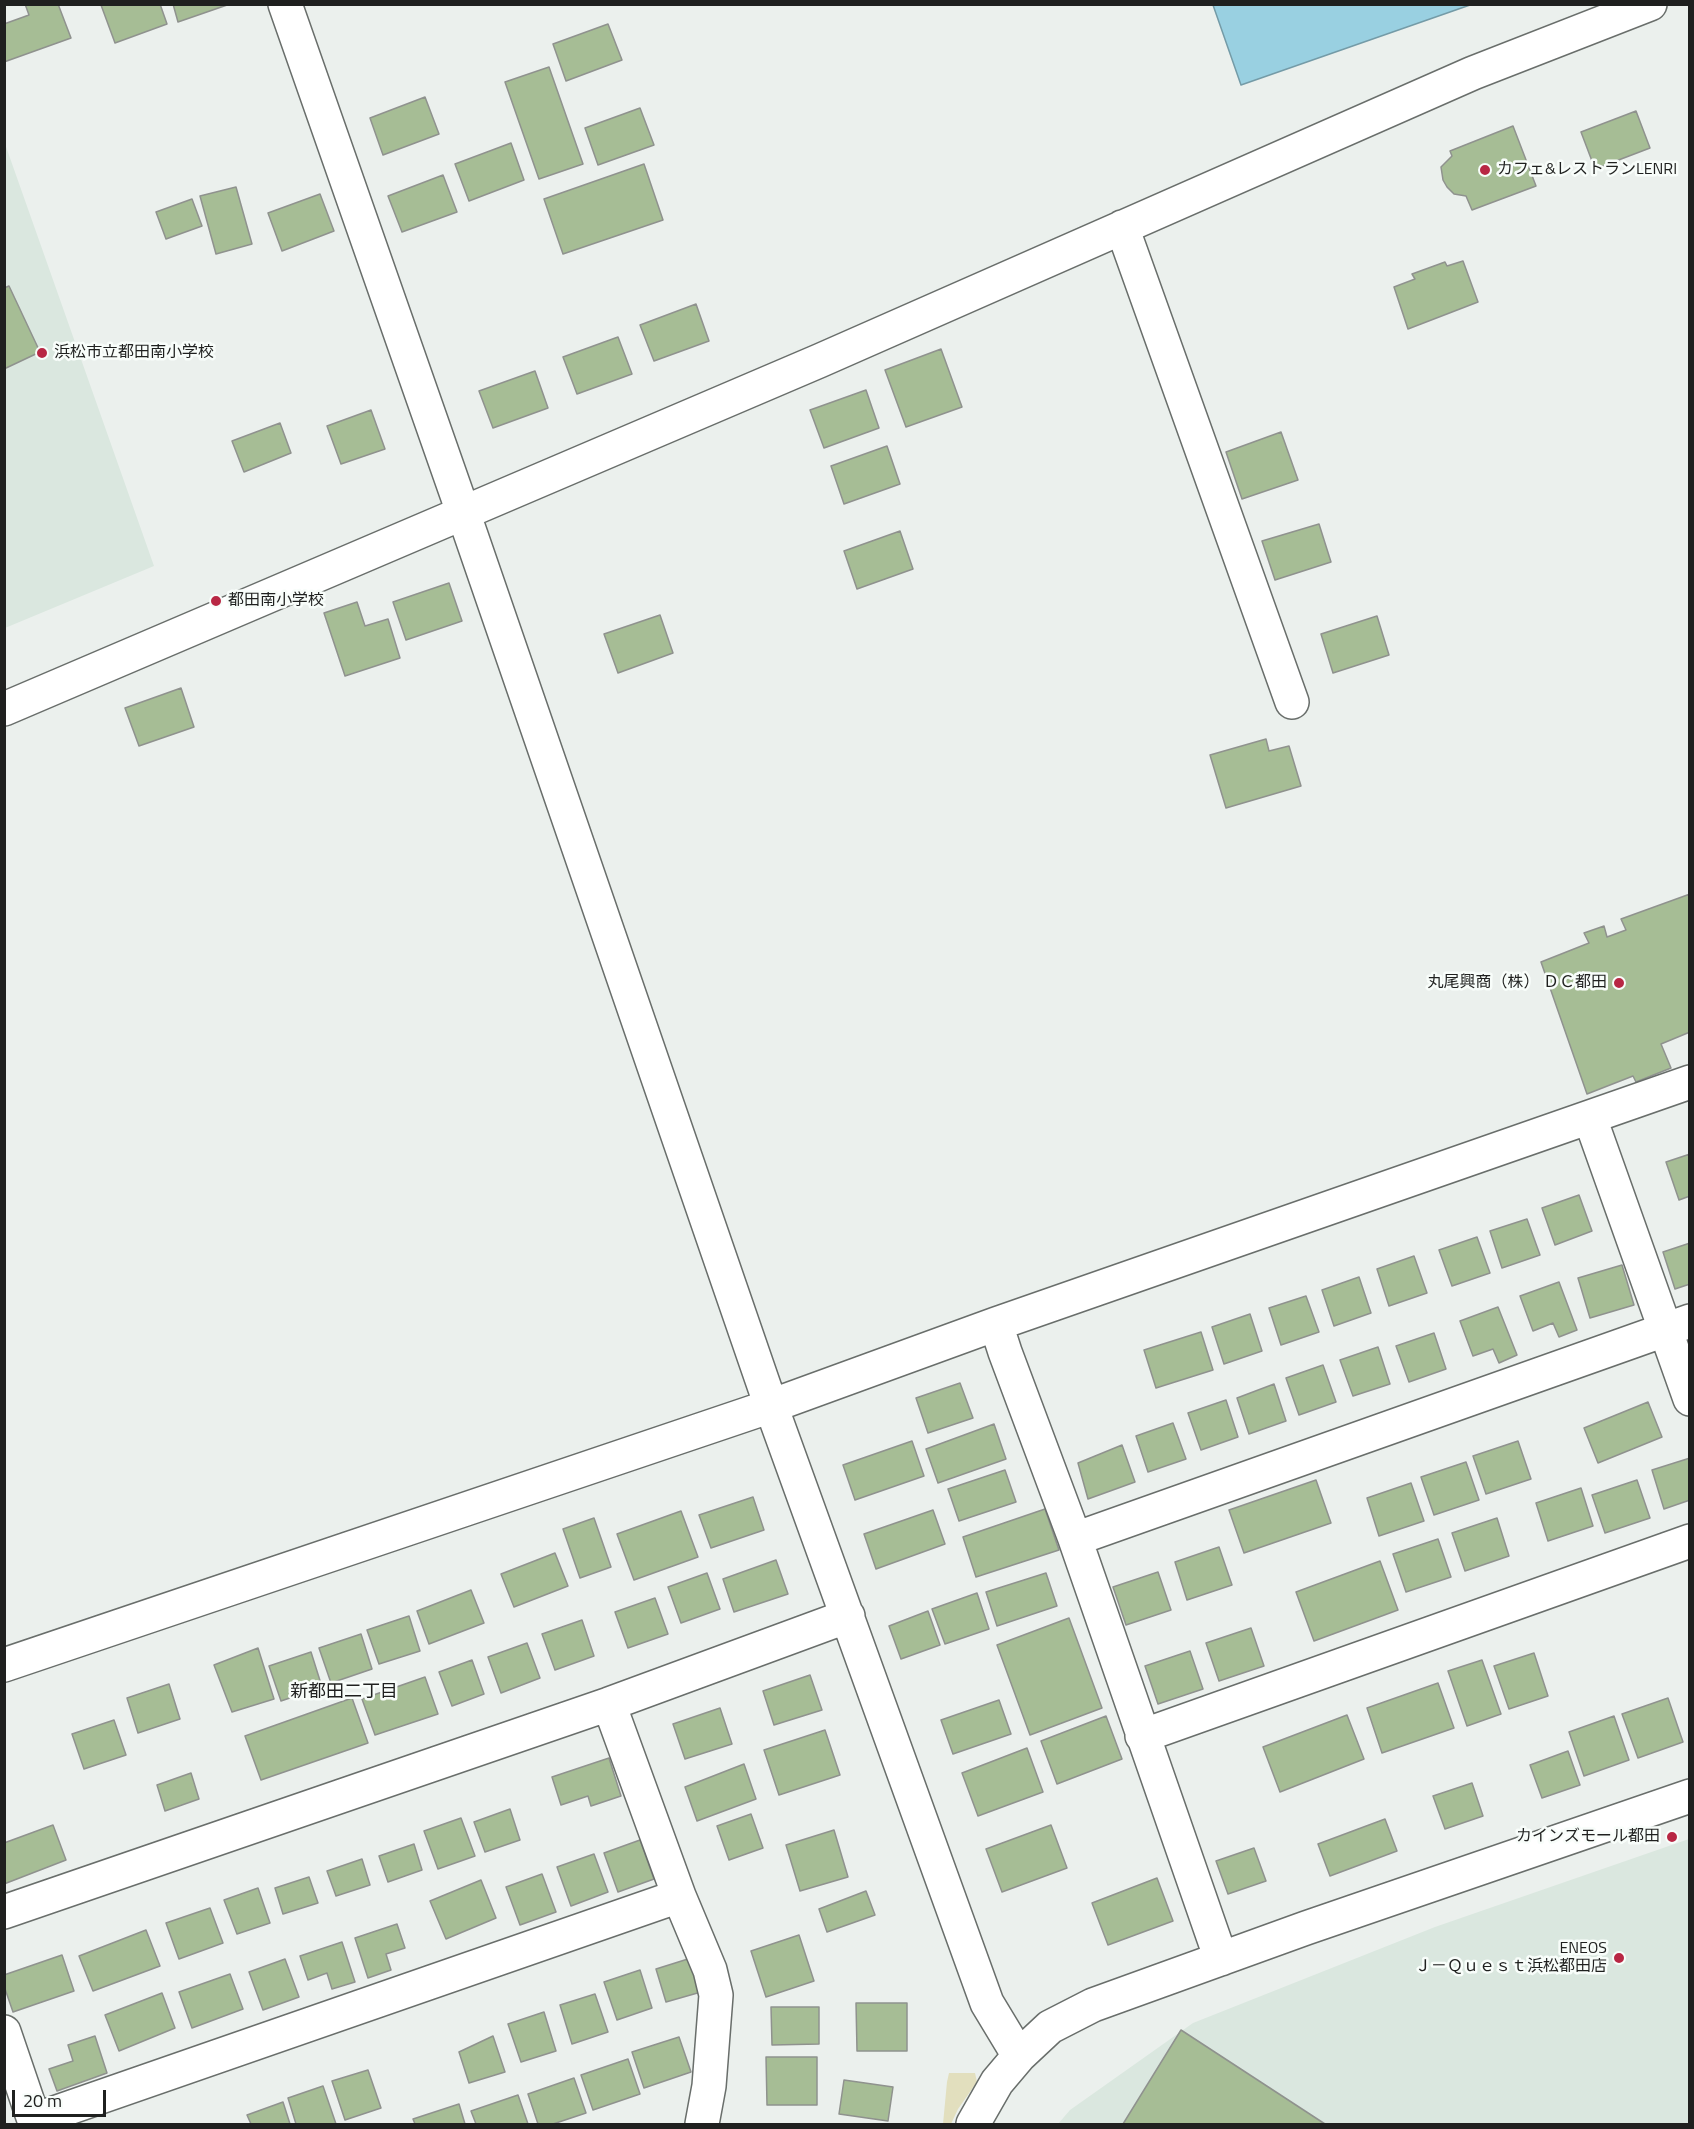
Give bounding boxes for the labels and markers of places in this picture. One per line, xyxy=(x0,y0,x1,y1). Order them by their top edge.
place label: カフェ&レストランLENRI xyxy=(1497,160,1677,180)
marker: カフェ&レストランLENRI xyxy=(1478,163,1492,177)
place label: 浜松市立都田南小学校 xyxy=(54,343,214,363)
marker: 浜松市立都田南小学校 xyxy=(35,346,49,360)
place label: 都田南小学校 xyxy=(228,591,324,611)
marker: 都田南小学校 xyxy=(209,594,223,608)
place label: 丸尾興商（株） ＤＣ都田 xyxy=(1427,973,1607,993)
marker: 丸尾興商（株） ＤＣ都田 xyxy=(1612,976,1626,990)
place label: カインズモール都田 xyxy=(1516,1827,1660,1847)
marker: カインズモール都田 xyxy=(1665,1830,1679,1844)
place label: ENEOS Ｊ－Ｑｕｅｓｔ浜松都田店 xyxy=(1415,1939,1607,1977)
marker: ENEOS Ｊ－Ｑｕｅｓｔ浜松都田店 xyxy=(1612,1951,1626,1965)

